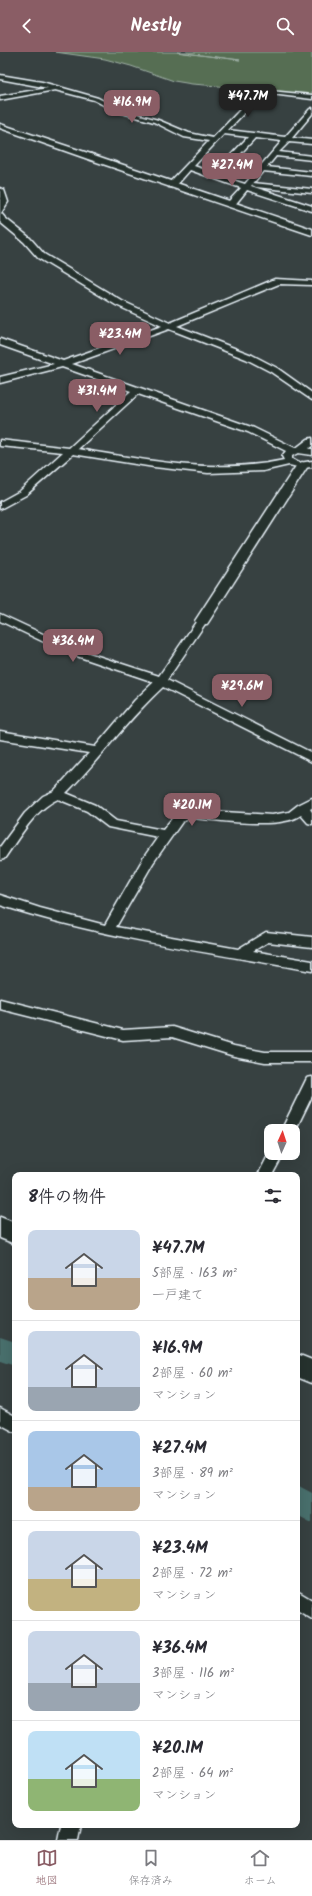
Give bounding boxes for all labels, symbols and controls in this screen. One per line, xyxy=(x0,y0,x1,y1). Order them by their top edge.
text: Nestly xyxy=(131,12,181,41)
icon: back xyxy=(16,15,38,37)
icon: search xyxy=(274,15,296,37)
pin: ¥47.7M xyxy=(215,84,281,118)
text: ¥47.7M xyxy=(228,86,268,107)
pin: ¥16.9M xyxy=(99,90,165,124)
text: ¥16.9M xyxy=(113,92,151,113)
pin: ¥27.4M xyxy=(199,153,265,187)
text: ¥27.4M xyxy=(211,155,253,176)
pin: ¥23.4M xyxy=(87,322,153,356)
text: ¥23.4M xyxy=(99,324,141,345)
pin: ¥31.4M xyxy=(64,379,130,413)
text: ¥31.4M xyxy=(77,381,117,402)
pin: ¥36.4M xyxy=(40,629,106,663)
text: ¥36.4M xyxy=(52,631,94,652)
pin: ¥29.6M xyxy=(209,674,275,708)
text: ¥29.6M xyxy=(221,676,263,697)
pin: ¥20.1M xyxy=(159,793,225,827)
text: ¥20.1M xyxy=(172,795,212,816)
north arrow xyxy=(264,1124,300,1160)
map controls xyxy=(264,1124,300,1160)
text: 8件の物件 xyxy=(28,1184,106,1211)
icon: filters xyxy=(262,1185,284,1207)
text: ¥47.7M xyxy=(152,1235,205,1262)
icon: home xyxy=(60,1246,108,1294)
text: 5部屋 · 163 m² xyxy=(152,1263,237,1284)
text: 一戸建て xyxy=(152,1285,204,1306)
text: ¥16.9M xyxy=(152,1335,202,1362)
icon: home xyxy=(60,1347,108,1395)
text: 2部屋 · 60 m² xyxy=(152,1363,232,1384)
text: マンション xyxy=(152,1385,216,1406)
text: ¥27.4M xyxy=(152,1435,207,1462)
icon: home xyxy=(60,1447,108,1495)
text: 3部屋 · 89 m² xyxy=(152,1463,233,1484)
text: マンション xyxy=(152,1485,216,1506)
text: ¥23.4M xyxy=(152,1535,208,1562)
icon: home xyxy=(60,1547,108,1595)
text: 2部屋 · 72 m² xyxy=(152,1563,232,1584)
text: マンション xyxy=(152,1585,216,1606)
text: ¥36.4M xyxy=(152,1635,207,1662)
icon: home xyxy=(60,1647,108,1695)
text: 3部屋 · 116 m² xyxy=(152,1663,234,1684)
text: マンション xyxy=(152,1685,216,1706)
text: ¥20.1M xyxy=(152,1735,203,1762)
icon: home xyxy=(60,1747,108,1795)
text: 2部屋 · 64 m² xyxy=(152,1763,233,1784)
text: マンション xyxy=(152,1785,216,1806)
tab: 地図 xyxy=(36,1847,58,1890)
tab: 保存済み xyxy=(129,1847,173,1890)
tab: ホーム xyxy=(244,1847,276,1890)

